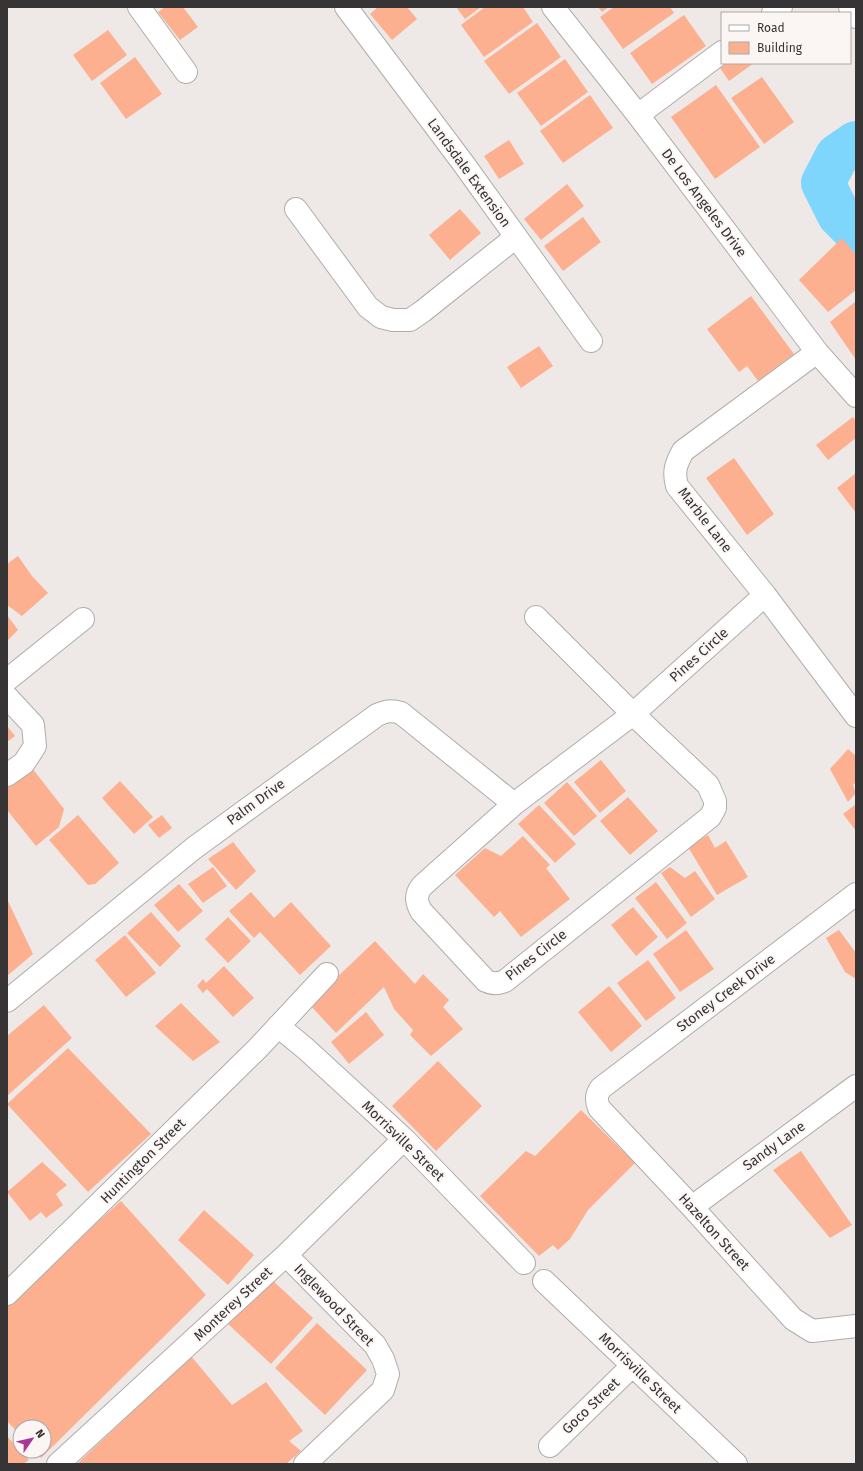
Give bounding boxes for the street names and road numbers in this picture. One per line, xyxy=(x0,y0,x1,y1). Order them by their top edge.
street label: Landsdale Extension xyxy=(424,115,514,231)
street label: De Los Angeles Drive xyxy=(658,146,750,260)
street label: Marble Lane xyxy=(674,484,736,556)
street label: Pines Circle xyxy=(666,624,732,686)
street label: Palm Drive xyxy=(224,775,288,829)
street label: Pines Circle xyxy=(502,926,570,984)
street label: Stoney Creek Drive xyxy=(674,951,778,1035)
street label: Morrisville Street xyxy=(358,1097,449,1185)
street label: Huntington Street xyxy=(97,1114,190,1207)
street label: Sandy Lane xyxy=(740,1118,808,1174)
street label: Hazelton Street xyxy=(675,1190,754,1275)
street label: Inglewood Street xyxy=(290,1260,378,1350)
street label: Monterey Street xyxy=(190,1263,276,1345)
street label: Morrisville Street xyxy=(595,1329,686,1417)
street label: Goco Street xyxy=(559,1374,624,1438)

